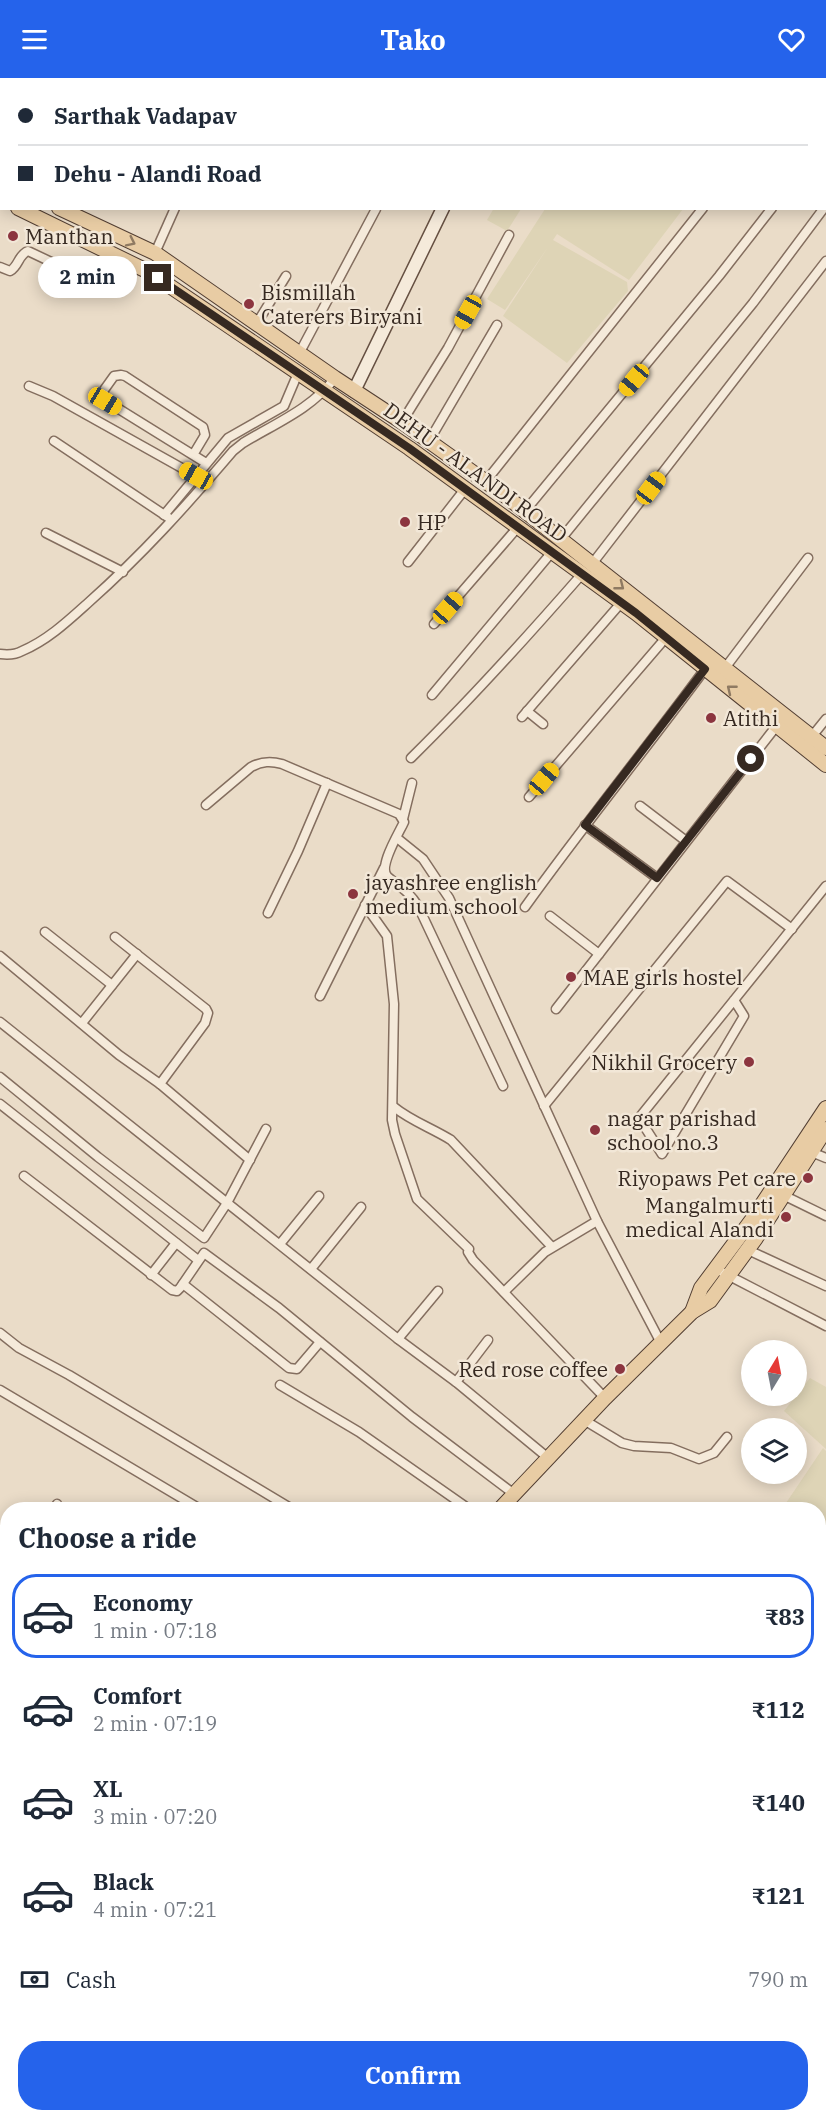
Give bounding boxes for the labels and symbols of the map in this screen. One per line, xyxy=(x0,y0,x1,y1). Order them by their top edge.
place label: Manthan xyxy=(25,222,114,250)
marker: Manthan xyxy=(6,229,20,243)
one-way arrow xyxy=(125,235,136,246)
callout: 2 min xyxy=(38,257,137,299)
route end xyxy=(144,264,171,291)
place label: Bismillah Caterers Biryani xyxy=(261,278,422,330)
car xyxy=(451,292,485,332)
marker: Bismillah Caterers Biryani xyxy=(242,297,256,311)
car xyxy=(616,360,652,400)
car xyxy=(85,384,125,418)
street label: DEHU - ALANDI ROAD xyxy=(378,396,574,548)
car xyxy=(176,459,216,493)
car xyxy=(633,468,669,508)
place label: HP xyxy=(417,508,447,536)
marker: HP xyxy=(398,515,412,529)
one-way arrow xyxy=(613,578,624,589)
car xyxy=(429,589,467,627)
one-way arrow xyxy=(727,686,738,697)
place label: Atithi xyxy=(723,704,778,732)
marker: Atithi xyxy=(704,711,718,725)
route start xyxy=(737,745,764,772)
car xyxy=(526,759,562,799)
place label: jayashree english medium school xyxy=(364,868,537,920)
marker: jayashree english medium school xyxy=(346,887,360,901)
place label: MAE girls hostel xyxy=(583,963,743,991)
marker: MAE girls hostel xyxy=(564,970,578,984)
place label: Nikhil Grocery xyxy=(591,1048,738,1076)
marker: Nikhil Grocery xyxy=(742,1055,756,1069)
place label: nagar parishad school no.3 xyxy=(607,1104,757,1156)
marker: nagar parishad school no.3 xyxy=(588,1123,602,1137)
place label: Riyopaws Pet care xyxy=(618,1164,796,1192)
marker: Riyopaws Pet care xyxy=(801,1171,815,1185)
place label: Mangalmurti medical Alandi xyxy=(625,1191,774,1243)
marker: Mangalmurti medical Alandi xyxy=(779,1210,793,1224)
north arrow xyxy=(741,1340,807,1406)
place label: Red rose coffee xyxy=(458,1355,608,1383)
marker: Red rose coffee xyxy=(613,1362,627,1376)

